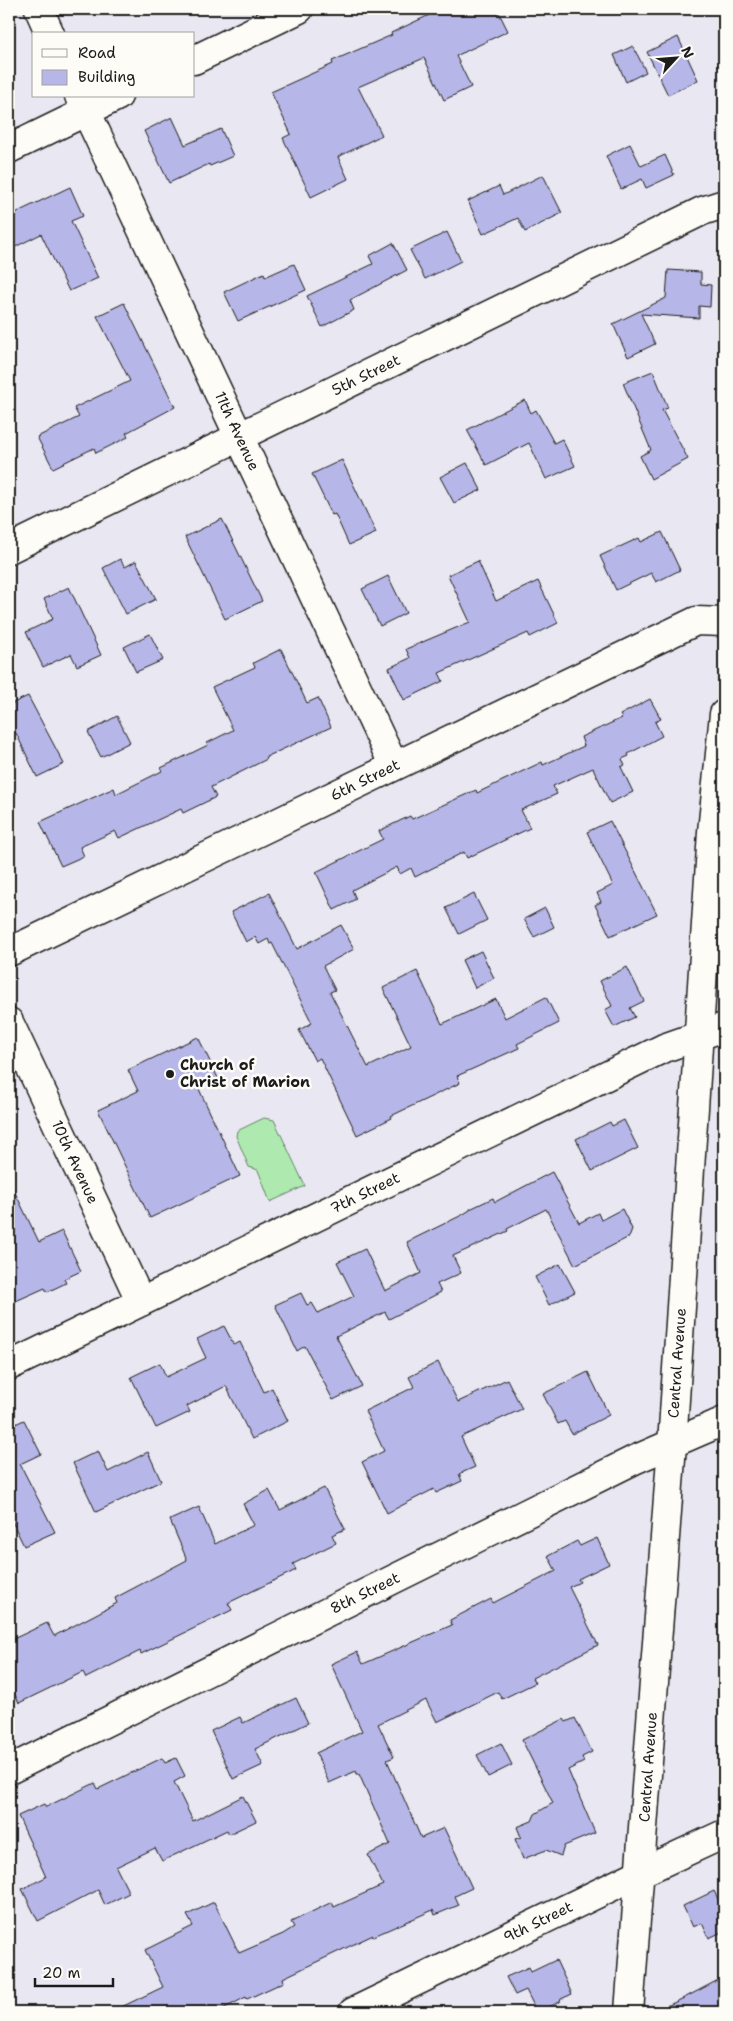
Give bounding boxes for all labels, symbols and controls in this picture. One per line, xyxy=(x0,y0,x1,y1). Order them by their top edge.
legend xyxy=(32,32,195,98)
north arrow xyxy=(650,32,700,82)
text: Road xyxy=(78,43,116,63)
text: N xyxy=(677,43,698,61)
text: Building xyxy=(78,67,135,87)
street label: 5th Street xyxy=(328,350,404,400)
street label: 11th Avenue xyxy=(210,388,264,474)
street label: 6th Street xyxy=(327,755,403,805)
place label: Church of Christ of Marion xyxy=(180,1055,310,1092)
marker: Church of Christ of Marion xyxy=(164,1068,176,1080)
street label: 10th Avenue xyxy=(47,1117,103,1207)
street label: 7th Street xyxy=(327,1168,403,1218)
street label: Central Avenue xyxy=(663,1307,691,1419)
street label: 8th Street xyxy=(327,1568,403,1618)
street label: Central Avenue xyxy=(634,1711,662,1823)
street label: 9th Street xyxy=(500,1897,576,1947)
scale bar xyxy=(35,1956,112,1988)
text: 20 m xyxy=(42,1963,81,1983)

